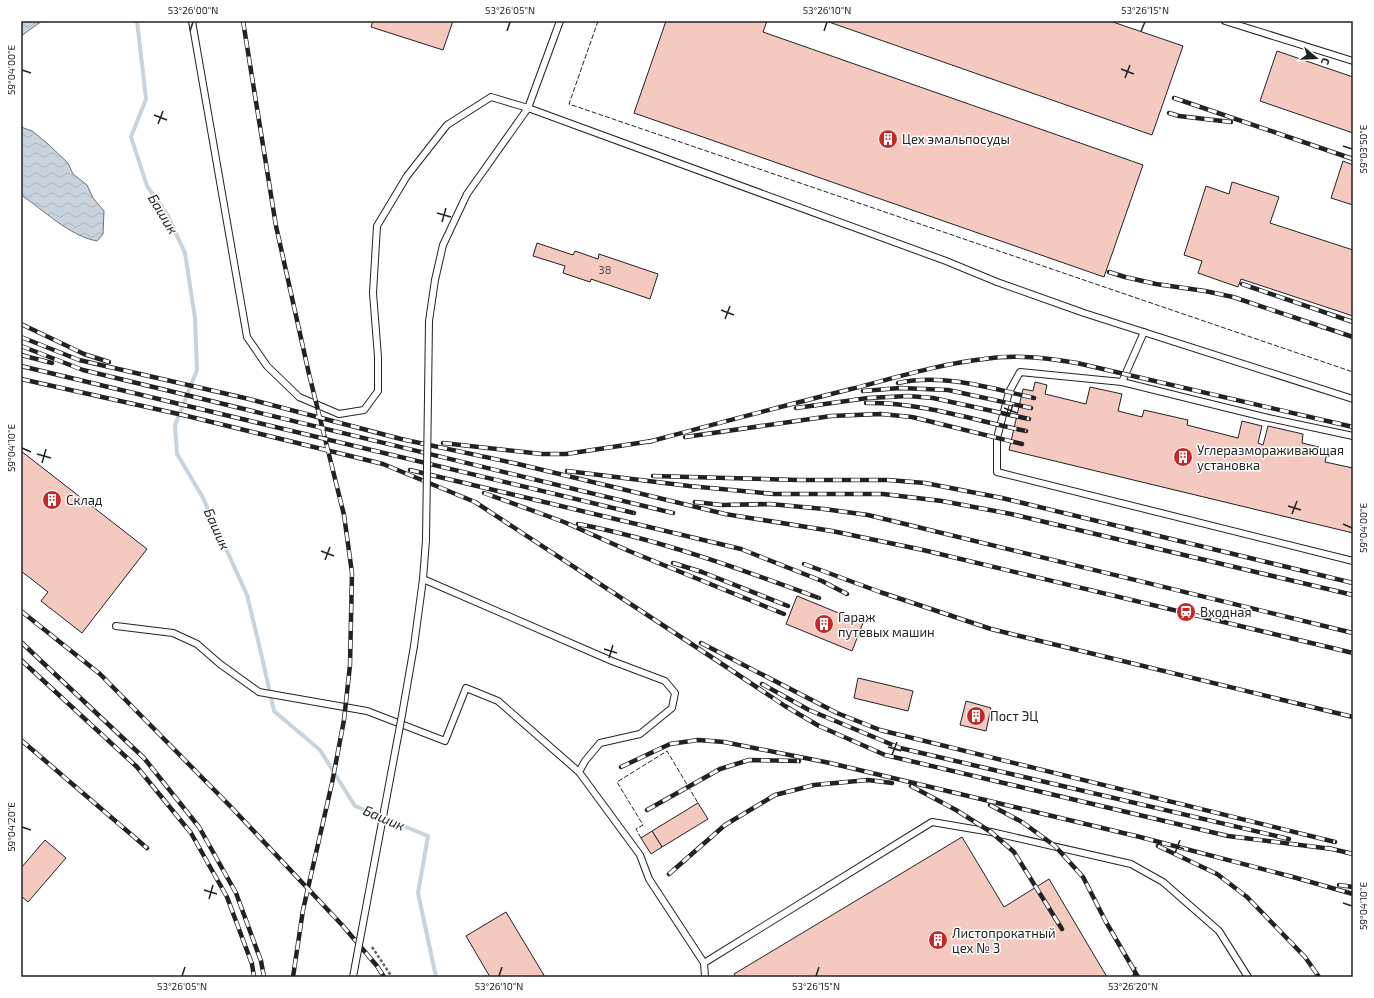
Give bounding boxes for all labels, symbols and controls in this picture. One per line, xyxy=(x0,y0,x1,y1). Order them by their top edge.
text: 53°26'00"N xyxy=(168,4,218,16)
text: 53°26'05"N xyxy=(485,4,535,16)
text: 53°26'10"N xyxy=(803,4,851,16)
text: 53°26'15"N xyxy=(1121,4,1169,16)
north arrow xyxy=(1296,38,1336,78)
text: 59°04'00"E xyxy=(5,45,17,95)
text: С xyxy=(1319,56,1333,67)
text: 59°03'50"E xyxy=(1357,124,1369,173)
building icon: Цех эмальпосуды xyxy=(877,128,899,150)
place label: Цех эмальпосуды xyxy=(902,131,1010,147)
water label: Башик xyxy=(145,191,182,237)
house number: 38 xyxy=(599,263,611,276)
text: 59°04'10"E xyxy=(5,424,17,472)
place label: Углеразмораживающая установка xyxy=(1197,442,1344,473)
building icon: Углеразмораживающая установка xyxy=(1172,446,1194,468)
building icon: Склад xyxy=(41,489,63,511)
place label: Склад xyxy=(66,492,103,508)
text: 59°04'00"E xyxy=(1357,503,1369,553)
water label: Башик xyxy=(201,505,234,553)
station icon: Входная xyxy=(1175,601,1197,623)
place label: Входная xyxy=(1200,604,1252,620)
place label: Гараж путевых машин xyxy=(838,609,935,640)
building icon: Гараж путевых машин xyxy=(813,613,835,635)
building icon: Поcт ЭЦ xyxy=(965,705,987,727)
place label: Поcт ЭЦ xyxy=(990,708,1038,724)
water label: Башик xyxy=(361,801,408,834)
text: 59°04'20"E xyxy=(5,802,17,852)
text: 59°04'10"E xyxy=(1357,882,1369,930)
place label: Листопрокатный цех № 3 xyxy=(952,925,1056,956)
building icon: Листопрокатный цех № 3 xyxy=(927,929,949,951)
text: 53°26'05"N xyxy=(157,980,207,992)
text: 53°26'10"N xyxy=(475,980,523,992)
text: 53°26'15"N xyxy=(792,980,840,992)
text: 53°26'20"N xyxy=(1108,980,1158,992)

